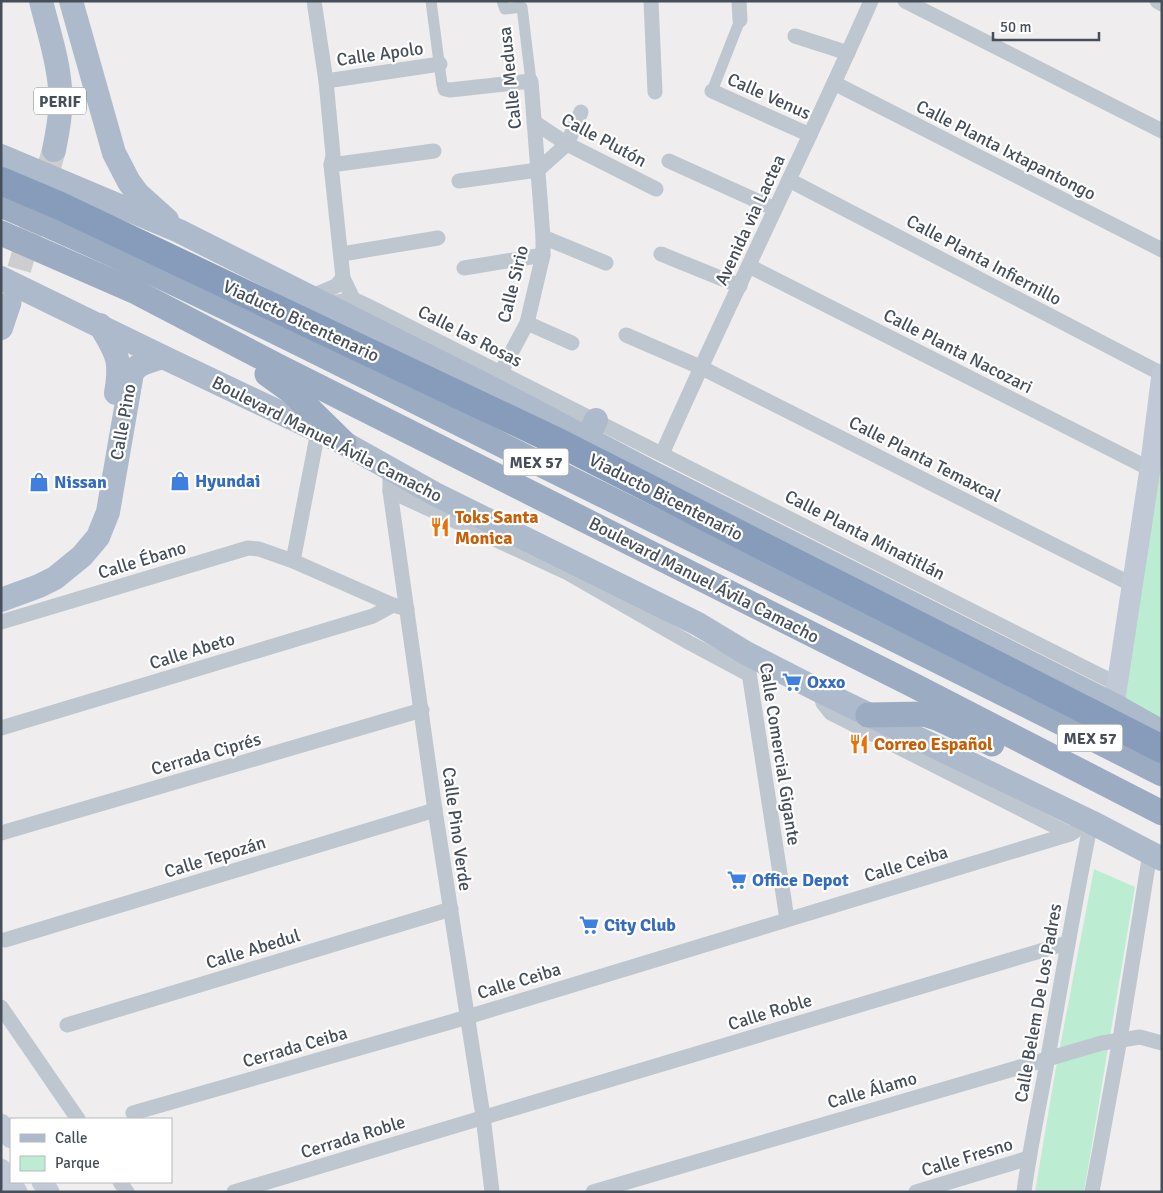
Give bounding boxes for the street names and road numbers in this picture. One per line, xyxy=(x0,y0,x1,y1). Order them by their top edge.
street label: Calle Medusa xyxy=(494,26,526,130)
street label: Calle Apolo xyxy=(335,37,425,71)
street label: Calle Venus xyxy=(724,68,814,124)
road number: PERIF xyxy=(34,88,86,114)
street label: Calle Planta Ixtapantongo xyxy=(913,95,1099,205)
street label: Calle Plutón xyxy=(558,108,650,172)
street label: Avenida via Lactea xyxy=(710,151,790,289)
street label: Calle Planta Infiernillo xyxy=(903,210,1065,310)
street label: Calle Sirio xyxy=(493,243,533,325)
street label: Viaducto Bicentenario xyxy=(219,275,383,367)
street label: Calle las Rosas xyxy=(414,300,526,372)
street label: Calle Planta Nacozari xyxy=(880,304,1036,398)
street label: Boulevard Manuel Ávila Camacho xyxy=(208,371,446,507)
street label: Calle Pino xyxy=(105,382,141,462)
street label: Calle Planta Temaxcal xyxy=(845,411,1005,507)
road number: MEX 57 xyxy=(504,448,568,476)
street label: Viaducto Bicentenario xyxy=(585,449,747,545)
street label: Calle Planta Minatitlán xyxy=(781,485,949,585)
street label: Boulevard Manuel Ávila Camacho xyxy=(585,512,823,648)
street label: Calle Ébano xyxy=(95,536,189,584)
street label: Calle Abeto xyxy=(147,628,237,674)
street label: Calle Comercial Gigante xyxy=(755,661,805,847)
road number: MEX 57 xyxy=(1058,724,1122,751)
street label: Cerrada Ciprés xyxy=(149,728,263,780)
street label: Calle Pino Verde xyxy=(437,766,477,892)
street label: Calle Tepozán xyxy=(162,831,268,883)
street label: Calle Ceiba xyxy=(862,841,950,887)
street label: Calle Belem De Los Padres xyxy=(1010,902,1066,1104)
street label: Calle Abedul xyxy=(203,924,303,974)
street label: Calle Ceiba xyxy=(475,958,563,1004)
street label: Calle Roble xyxy=(725,989,815,1035)
street label: Cerrada Ceiba xyxy=(240,1022,350,1072)
street label: Calle Álamo xyxy=(825,1067,919,1113)
street label: Cerrada Roble xyxy=(298,1111,408,1163)
street label: Calle Fresno xyxy=(919,1133,1015,1181)

